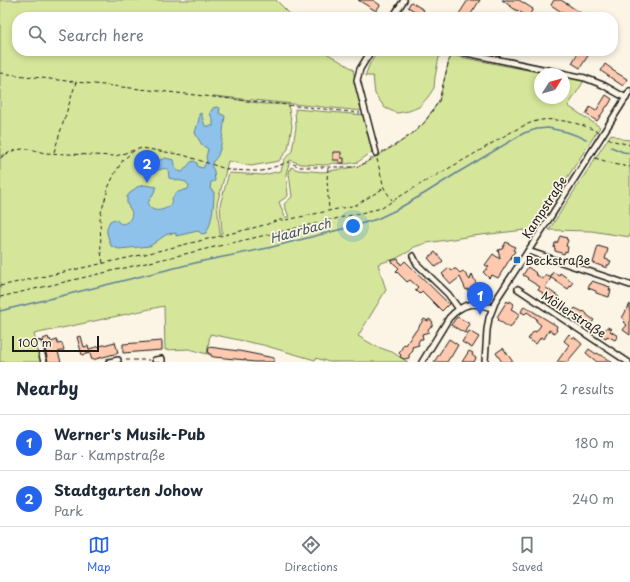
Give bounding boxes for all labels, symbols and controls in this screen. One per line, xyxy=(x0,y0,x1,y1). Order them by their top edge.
search box xyxy=(12,12,618,56)
icon: search xyxy=(26,23,48,45)
text: Search here xyxy=(58,23,144,46)
north arrow xyxy=(534,68,570,104)
pin: 2 xyxy=(134,150,160,183)
street label: Kampstraße xyxy=(517,172,571,242)
water label: Haarbach xyxy=(267,213,333,247)
your location xyxy=(343,216,363,236)
place label: Beckstraße xyxy=(525,251,590,269)
marker: Beckstraße xyxy=(512,255,522,265)
pin: 1 xyxy=(467,282,493,315)
street label: Möllerstraße xyxy=(538,286,610,342)
scale bar xyxy=(12,334,99,353)
text: 100 m xyxy=(18,334,52,351)
text: Nearby xyxy=(16,375,78,401)
text: 2 results xyxy=(560,379,614,398)
text: Werner's Musik-Pub xyxy=(54,422,205,445)
text: 1 xyxy=(26,433,32,452)
text: 180 m xyxy=(575,433,614,452)
text: Bar · Kampstraße xyxy=(54,445,165,464)
text: Stadtgarten Johow xyxy=(54,478,203,501)
text: 2 xyxy=(24,489,34,508)
text: 240 m xyxy=(572,489,614,508)
text: Park xyxy=(54,501,83,520)
tab: Map xyxy=(87,534,110,575)
tab: Directions xyxy=(284,534,338,575)
tab: Saved xyxy=(512,534,543,575)

